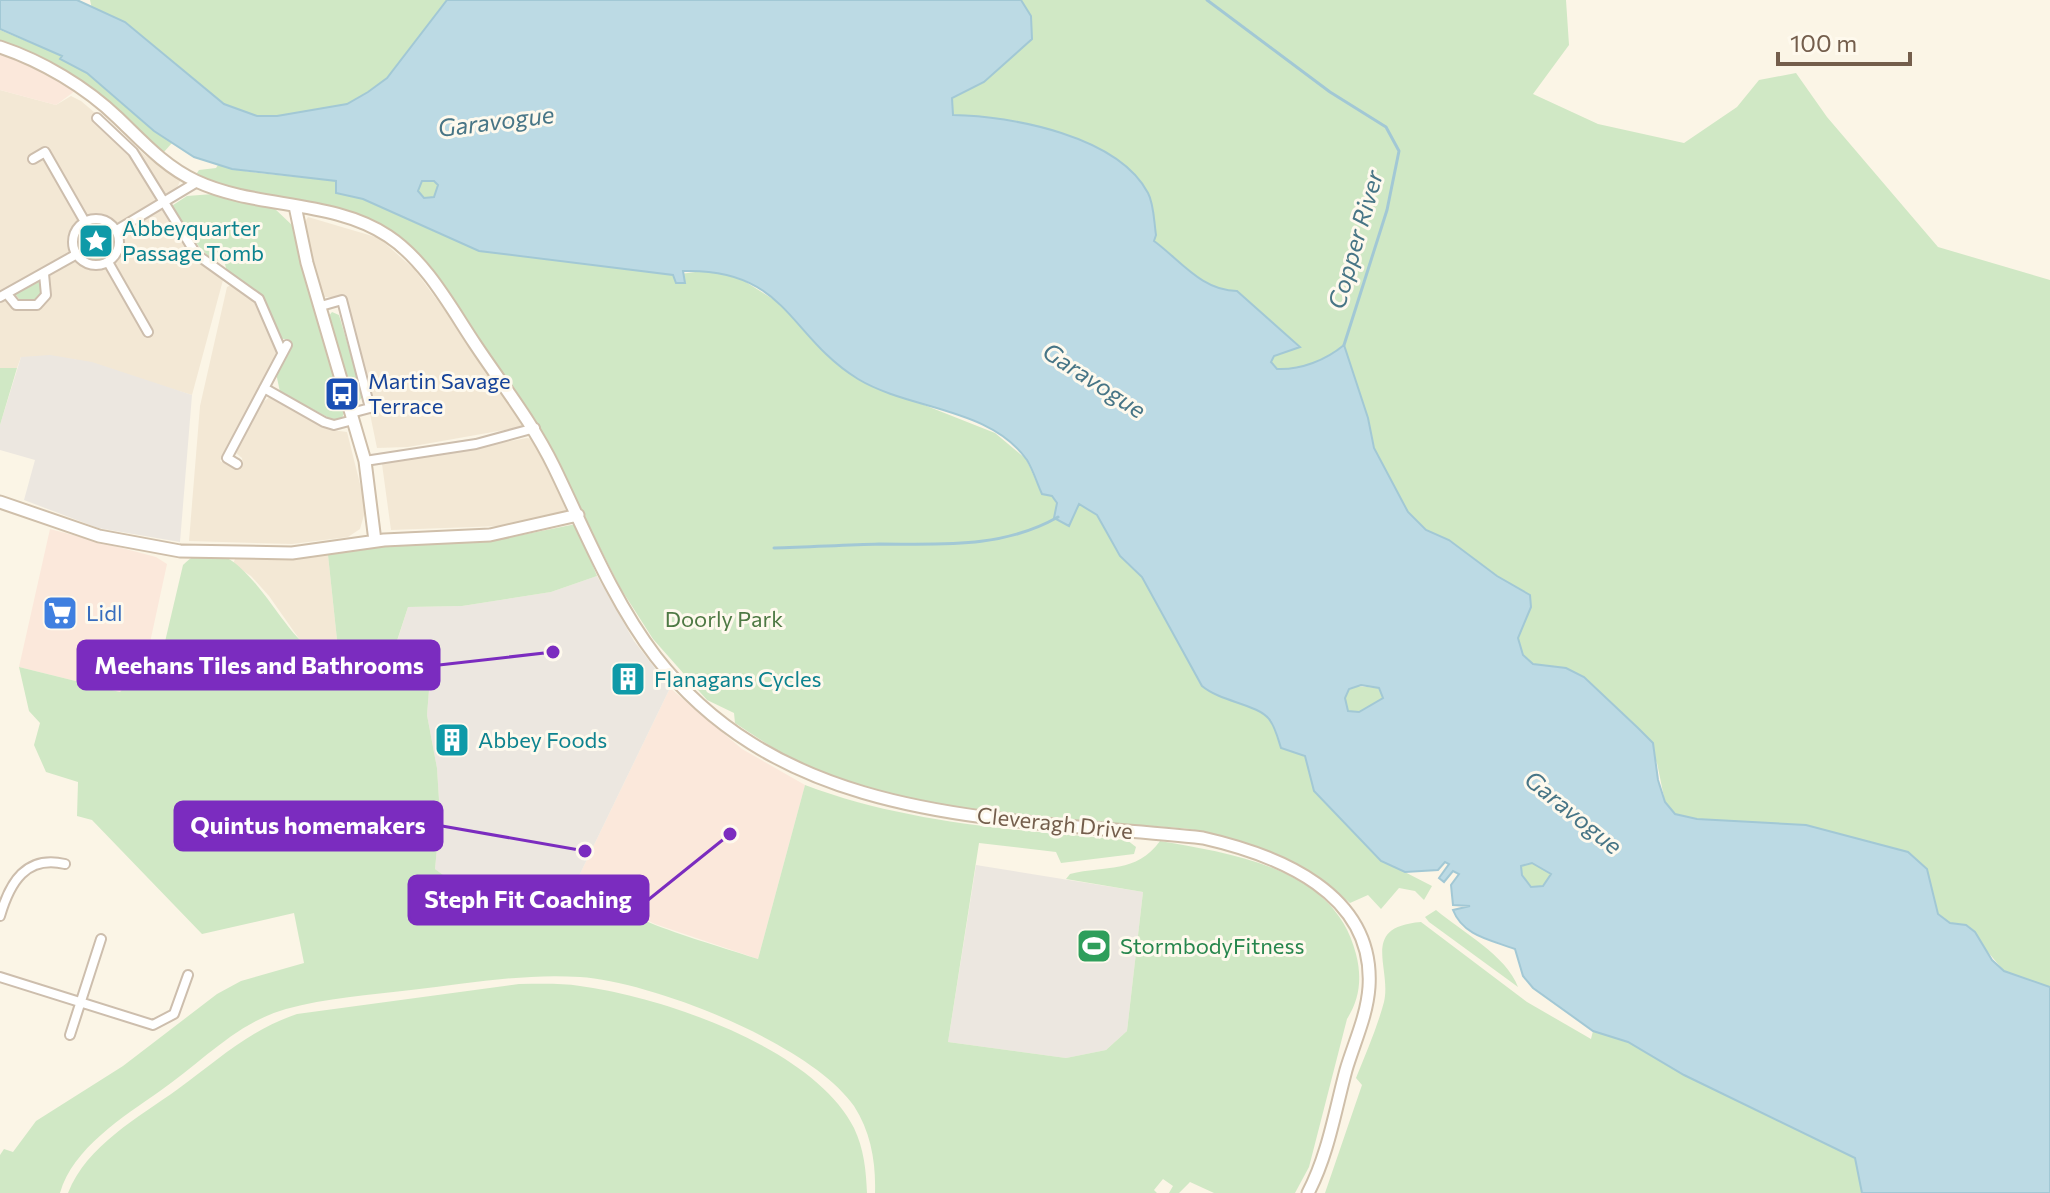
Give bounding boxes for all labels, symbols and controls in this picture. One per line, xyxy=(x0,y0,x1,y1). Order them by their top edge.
scale bar xyxy=(1778,16,1910,66)
text: 100 m xyxy=(1790,28,1857,57)
water label: Garavogue xyxy=(436,99,556,142)
water label: Copper River xyxy=(1321,166,1389,312)
place label: Abbeyquarter Passage Tomb xyxy=(122,214,264,266)
place icon: Abbeyquarter Passage Tomb xyxy=(77,222,115,260)
water label: Garavogue xyxy=(1038,336,1152,424)
place label: Martin Savage Terrace xyxy=(368,367,511,419)
bus stop icon: Martin Savage Terrace xyxy=(323,375,361,413)
supermarket icon: Lidl xyxy=(41,594,79,632)
place label: Lidl xyxy=(86,599,123,626)
park label: Doorly Park xyxy=(665,605,783,632)
callout: Meehans Tiles and Bathrooms xyxy=(78,641,439,689)
text: Meehans Tiles and Bathrooms xyxy=(94,650,424,679)
building icon: Flanagans Cycles xyxy=(609,660,647,698)
place label: Flanagans Cycles xyxy=(654,665,822,692)
building icon: Abbey Foods xyxy=(433,721,471,759)
place label: Abbey Foods xyxy=(478,726,607,753)
water label: Garavogue xyxy=(1519,764,1629,860)
street label: Cleveragh Drive xyxy=(976,801,1134,844)
callout: Quintus homemakers xyxy=(175,802,442,850)
text: Quintus homemakers xyxy=(190,810,426,839)
callout: Steph Fit Coaching xyxy=(409,876,648,924)
text: Steph Fit Coaching xyxy=(424,884,632,913)
sports icon: StormbodyFitness xyxy=(1075,927,1113,965)
place label: StormbodyFitness xyxy=(1120,932,1304,959)

